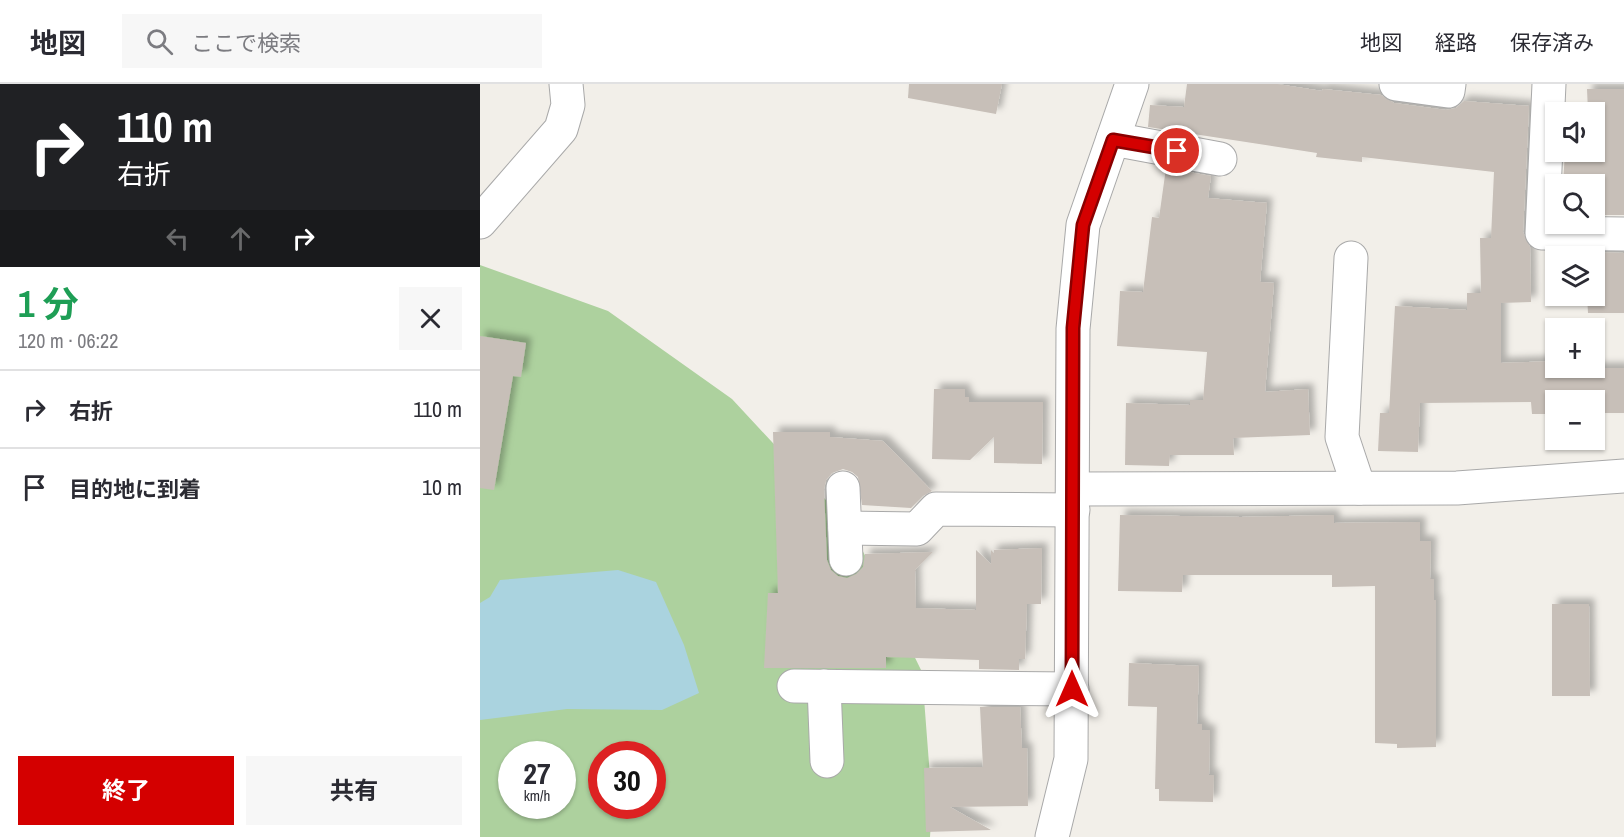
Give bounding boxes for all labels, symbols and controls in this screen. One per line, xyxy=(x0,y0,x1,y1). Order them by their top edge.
search box xyxy=(122,14,542,68)
text: 地図 xyxy=(30,24,86,62)
icon: search xyxy=(143,25,176,58)
text: ここで検索 xyxy=(191,28,301,58)
text: 地図 xyxy=(1360,28,1402,57)
text: 経路 xyxy=(1435,28,1477,57)
text: 保存済み xyxy=(1510,28,1594,57)
text: 110 m xyxy=(117,99,213,155)
map controls xyxy=(1545,102,1605,450)
button: sound xyxy=(1545,102,1605,162)
icon: right xyxy=(18,108,96,186)
pin xyxy=(1151,125,1202,176)
icon: arrive xyxy=(1160,134,1193,167)
text: 右折 xyxy=(117,156,171,192)
button: search xyxy=(1545,174,1605,234)
icon: left xyxy=(161,222,194,255)
icon: ahead xyxy=(224,222,257,255)
icon: right xyxy=(287,222,320,255)
button: layers xyxy=(1545,246,1605,306)
text: 1 分 xyxy=(18,280,79,328)
button: close xyxy=(399,287,462,350)
button: + xyxy=(1545,318,1605,378)
text: 120 m · 06:22 xyxy=(18,327,118,354)
button: − xyxy=(1545,390,1605,450)
icon: right xyxy=(18,393,51,426)
text: 110 m xyxy=(413,394,462,424)
text: 右折 xyxy=(69,396,113,426)
icon: arrive xyxy=(18,471,51,504)
text: 10 m xyxy=(422,472,462,502)
text: 目的地に到着 xyxy=(69,474,201,504)
position arrow xyxy=(1040,657,1104,721)
speed limit sign: 30 xyxy=(588,741,666,819)
text: 27 xyxy=(523,753,551,793)
button: 終了 xyxy=(18,756,234,825)
button: 共有 xyxy=(246,756,462,825)
text: km/h xyxy=(524,785,550,806)

